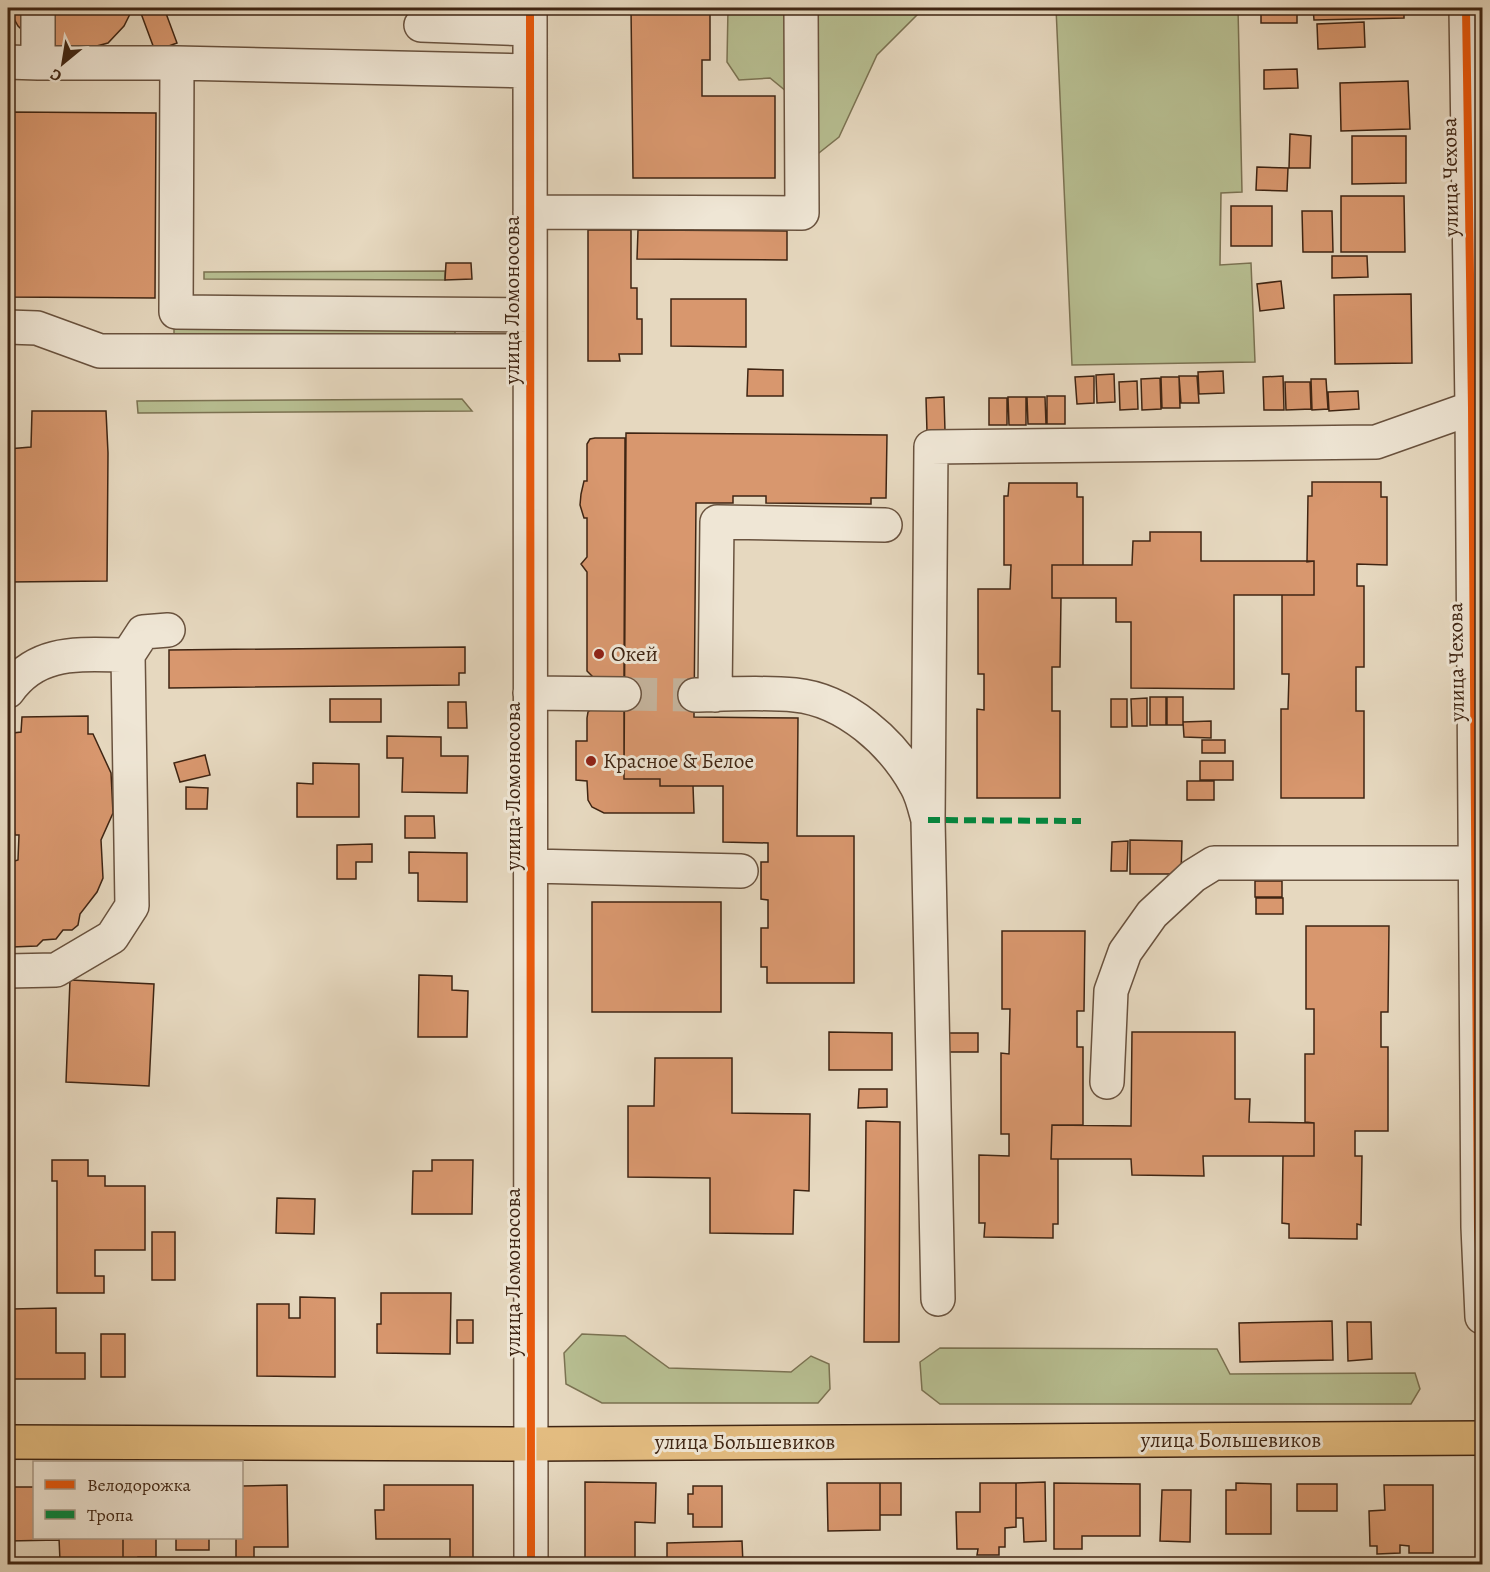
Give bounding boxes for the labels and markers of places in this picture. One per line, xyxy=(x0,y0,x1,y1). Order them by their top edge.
place label: Окей xyxy=(611,640,658,668)
marker: Окей xyxy=(592,647,606,661)
place label: Красное & Белое xyxy=(603,747,754,775)
marker: Красное & Белое xyxy=(584,754,598,768)

